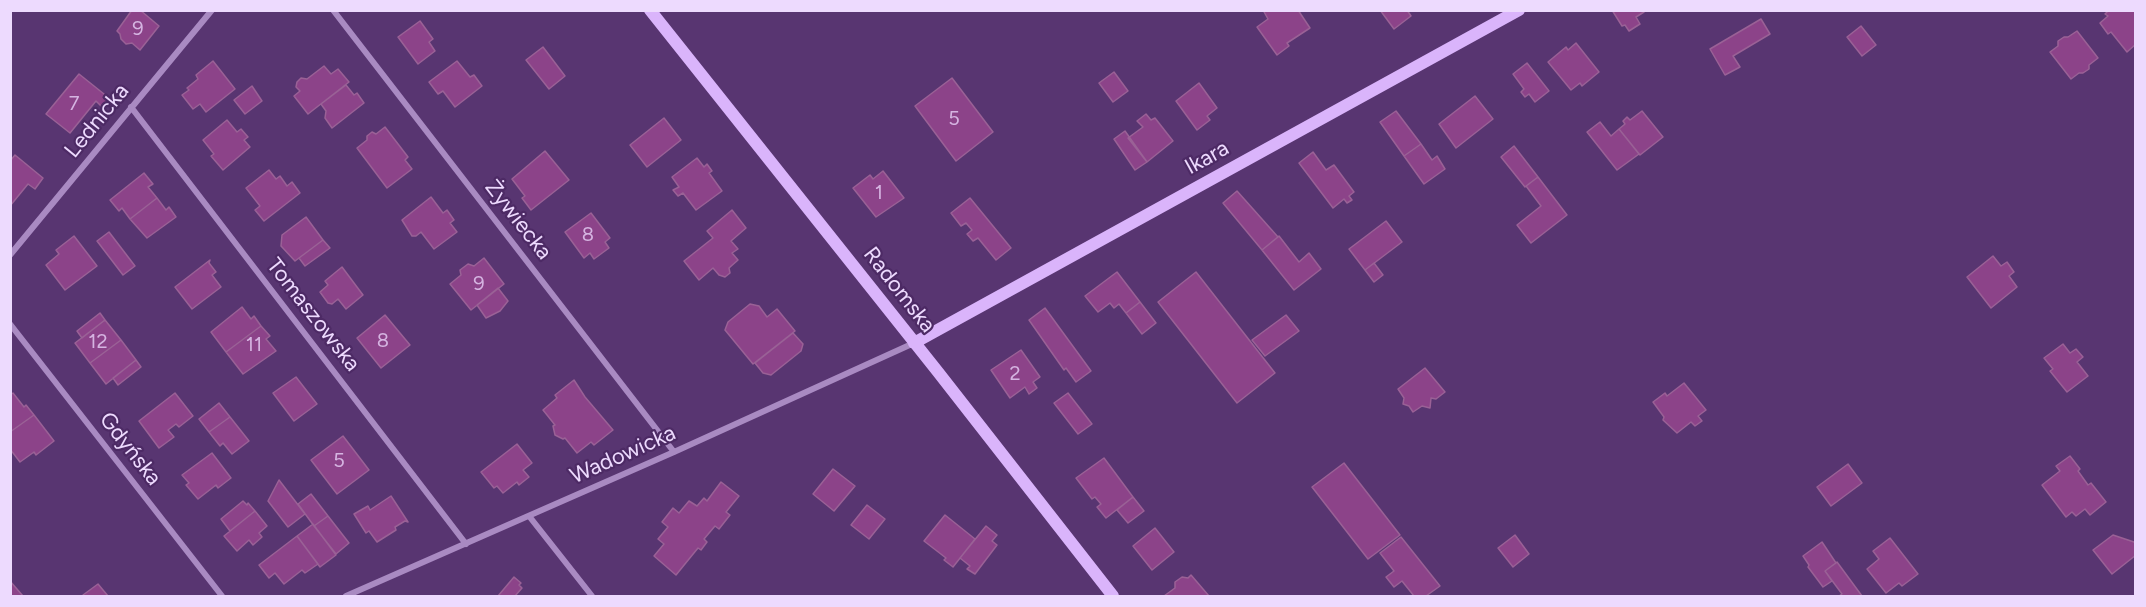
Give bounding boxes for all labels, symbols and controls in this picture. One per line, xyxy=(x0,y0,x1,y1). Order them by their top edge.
house number: 9 xyxy=(132,17,144,41)
street label: Lednicka xyxy=(59,79,135,163)
house number: 7 xyxy=(69,92,79,116)
house number: 5 xyxy=(948,107,960,131)
street label: Ikara xyxy=(1180,135,1234,181)
street label: Żywiecka xyxy=(479,175,557,265)
house number: 1 xyxy=(875,181,883,205)
house number: 8 xyxy=(582,223,594,247)
street label: Radomska xyxy=(857,242,941,338)
street label: Tomaszowska xyxy=(261,253,365,377)
house number: 9 xyxy=(473,272,485,296)
house number: 8 xyxy=(377,329,389,353)
house number: 12 xyxy=(88,330,108,354)
house number: 11 xyxy=(246,333,262,357)
house number: 2 xyxy=(1009,362,1021,386)
street label: Gdyńska xyxy=(93,407,167,491)
street label: Wadowicka xyxy=(566,420,680,490)
house number: 5 xyxy=(333,449,345,473)

